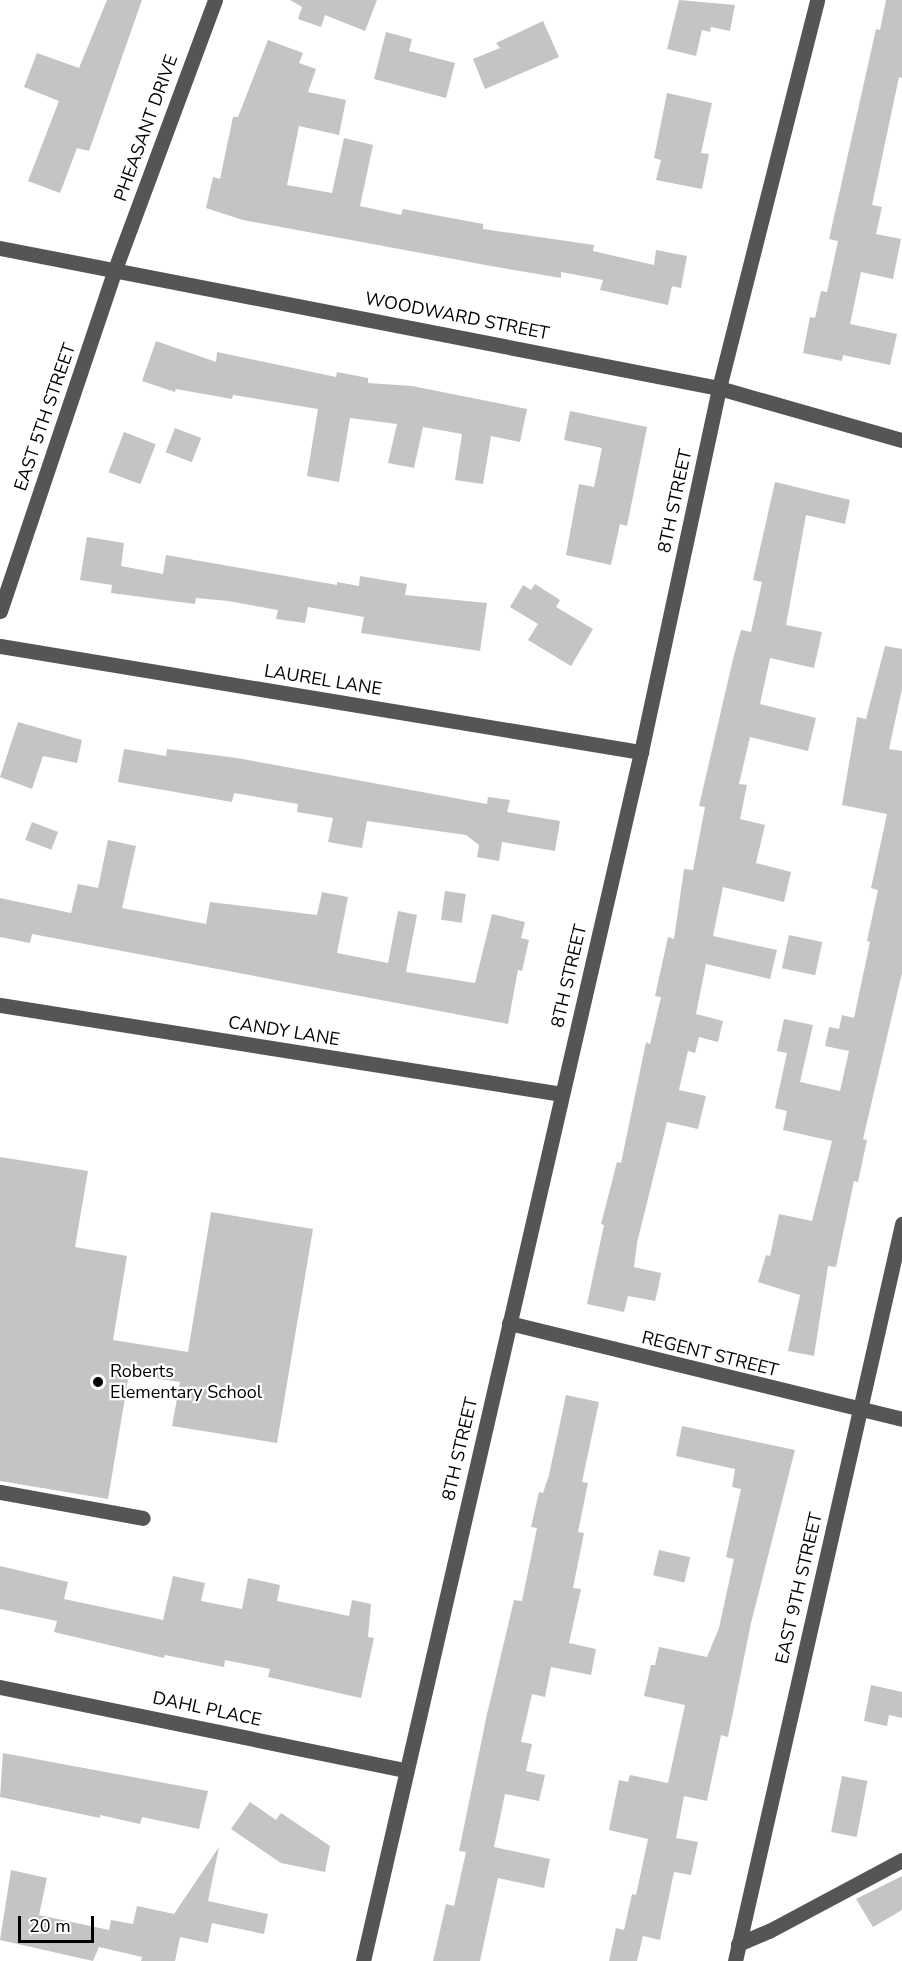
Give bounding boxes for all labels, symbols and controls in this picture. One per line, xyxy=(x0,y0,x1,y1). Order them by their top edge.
street label: PHEASANT DRIVE xyxy=(109,52,183,204)
street label: WOODWARD STREET xyxy=(363,288,551,344)
street label: EAST 5TH STREET xyxy=(10,340,80,494)
street label: 8TH STREET xyxy=(653,447,697,555)
street label: LAUREL LANE xyxy=(263,660,383,700)
street label: 8TH STREET xyxy=(547,922,591,1030)
street label: CANDY LANE xyxy=(227,1012,341,1050)
street label: REGENT STREET xyxy=(639,1327,781,1381)
place label: Roberts Elementary School xyxy=(110,1361,262,1404)
marker: Roberts Elementary School xyxy=(91,1375,105,1389)
street label: 8TH STREET xyxy=(438,1395,482,1503)
street label: EAST 9TH STREET xyxy=(771,1510,827,1666)
street label: DAHL PLACE xyxy=(151,1687,263,1731)
scale bar xyxy=(21,1904,98,1942)
text: 20 m xyxy=(29,1914,71,1938)

